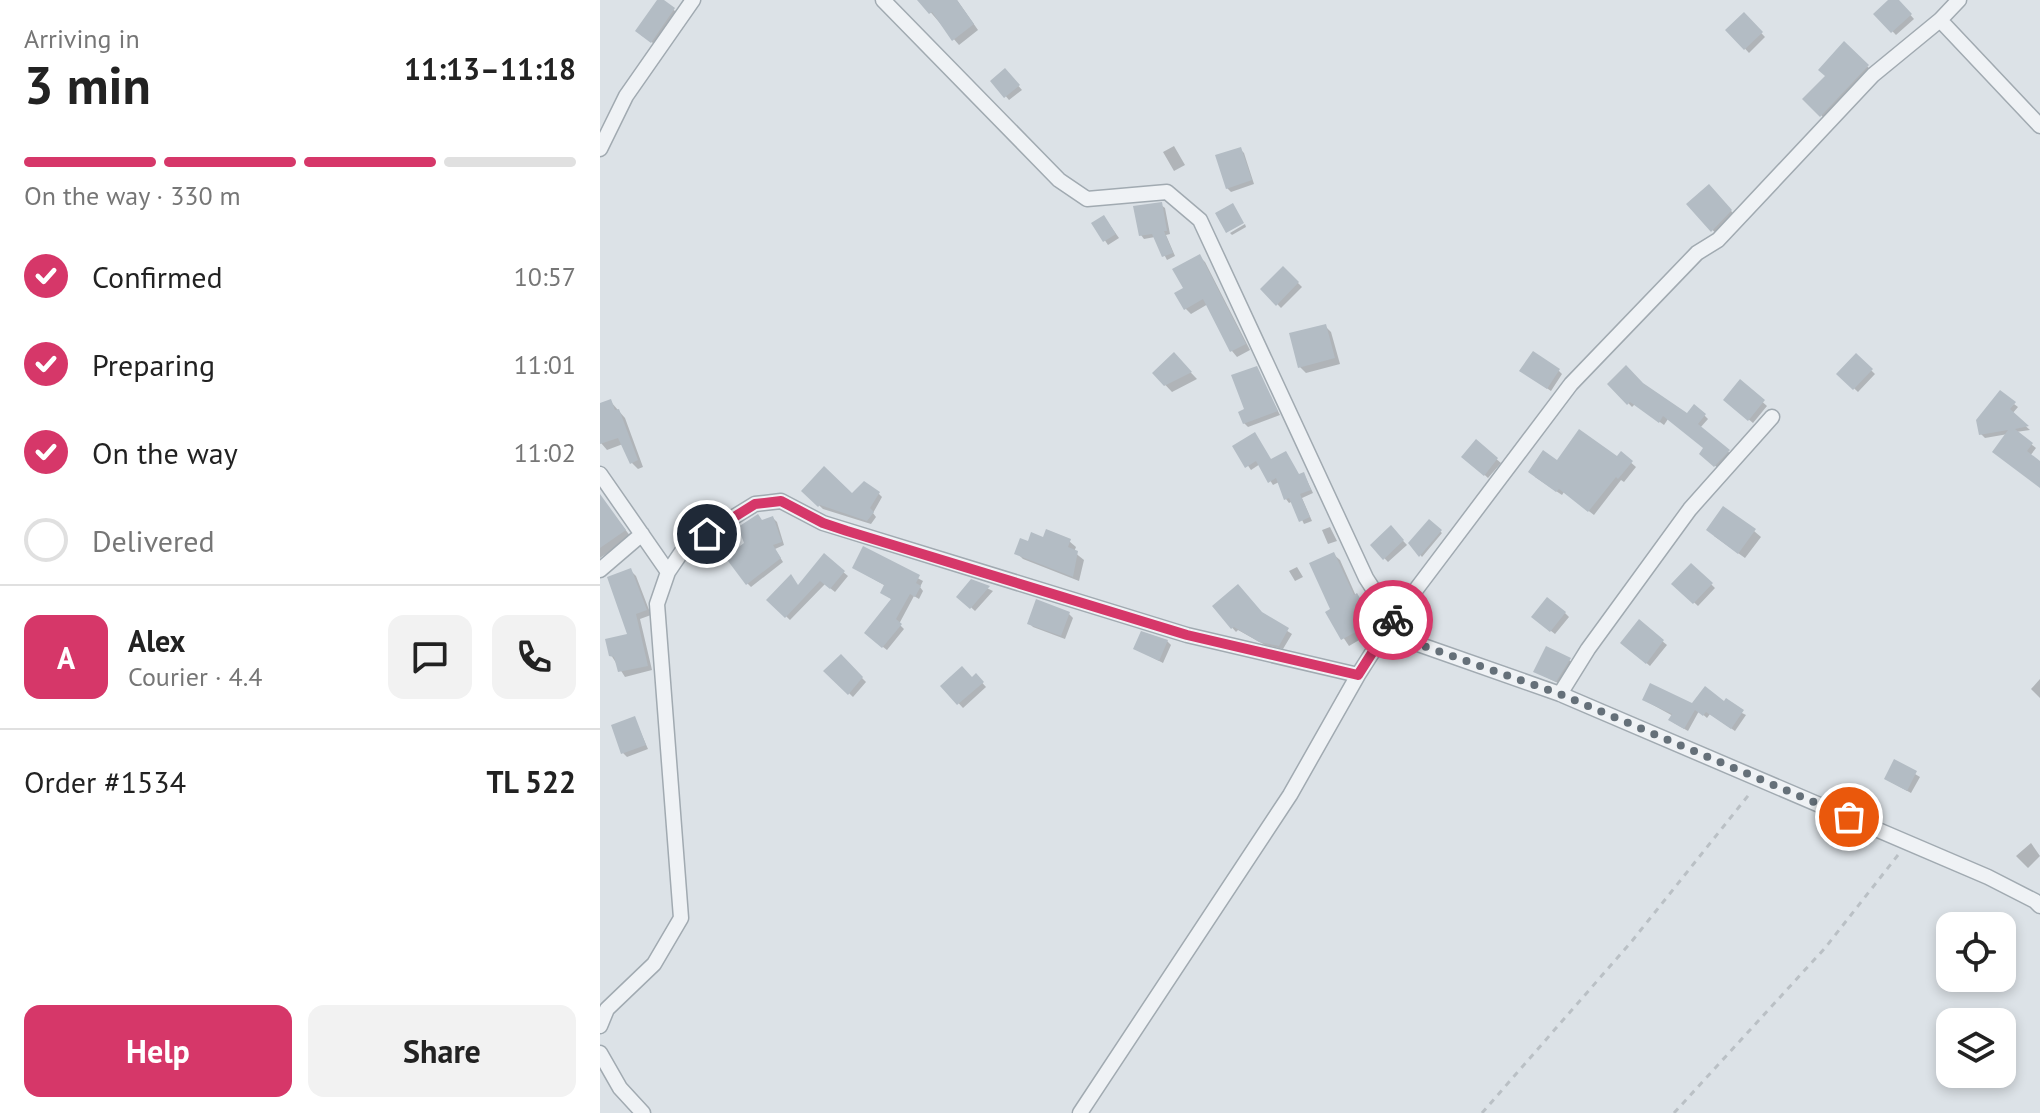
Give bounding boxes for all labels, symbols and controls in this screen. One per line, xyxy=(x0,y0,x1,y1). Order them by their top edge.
text: Arriving in xyxy=(24,22,140,55)
text: 11:13–11:18 xyxy=(404,49,576,88)
text: 3 min xyxy=(24,51,151,118)
text: On the way · 330 m xyxy=(24,179,241,212)
icon: check xyxy=(24,254,68,298)
text: Confirmed xyxy=(92,257,223,296)
text: 10:57 xyxy=(514,260,576,293)
icon: check xyxy=(24,342,68,386)
text: Preparing xyxy=(92,345,215,384)
text: 11:01 xyxy=(514,348,576,381)
icon: check xyxy=(24,430,68,474)
text: On the way xyxy=(92,433,238,472)
text: 11:02 xyxy=(514,436,576,469)
pin xyxy=(673,500,741,568)
icon: home xyxy=(685,512,729,556)
text: Delivered xyxy=(92,521,215,560)
courier xyxy=(1353,580,1433,660)
icon: bike xyxy=(1371,598,1415,642)
button: chat xyxy=(388,615,472,699)
button: phone xyxy=(492,615,576,699)
text: Alex xyxy=(128,621,185,660)
text: A xyxy=(57,638,75,677)
text: Courier · 4.4 xyxy=(128,660,262,693)
text: Order #1534 xyxy=(24,762,186,801)
text: TL 522 xyxy=(486,762,576,801)
pin xyxy=(1815,783,1883,851)
icon: bag xyxy=(1827,795,1871,839)
map controls xyxy=(1936,912,2016,1088)
button: locate xyxy=(1936,912,2016,992)
button: Help xyxy=(24,1005,292,1097)
button: Share xyxy=(308,1005,576,1097)
button: layers xyxy=(1936,1008,2016,1088)

